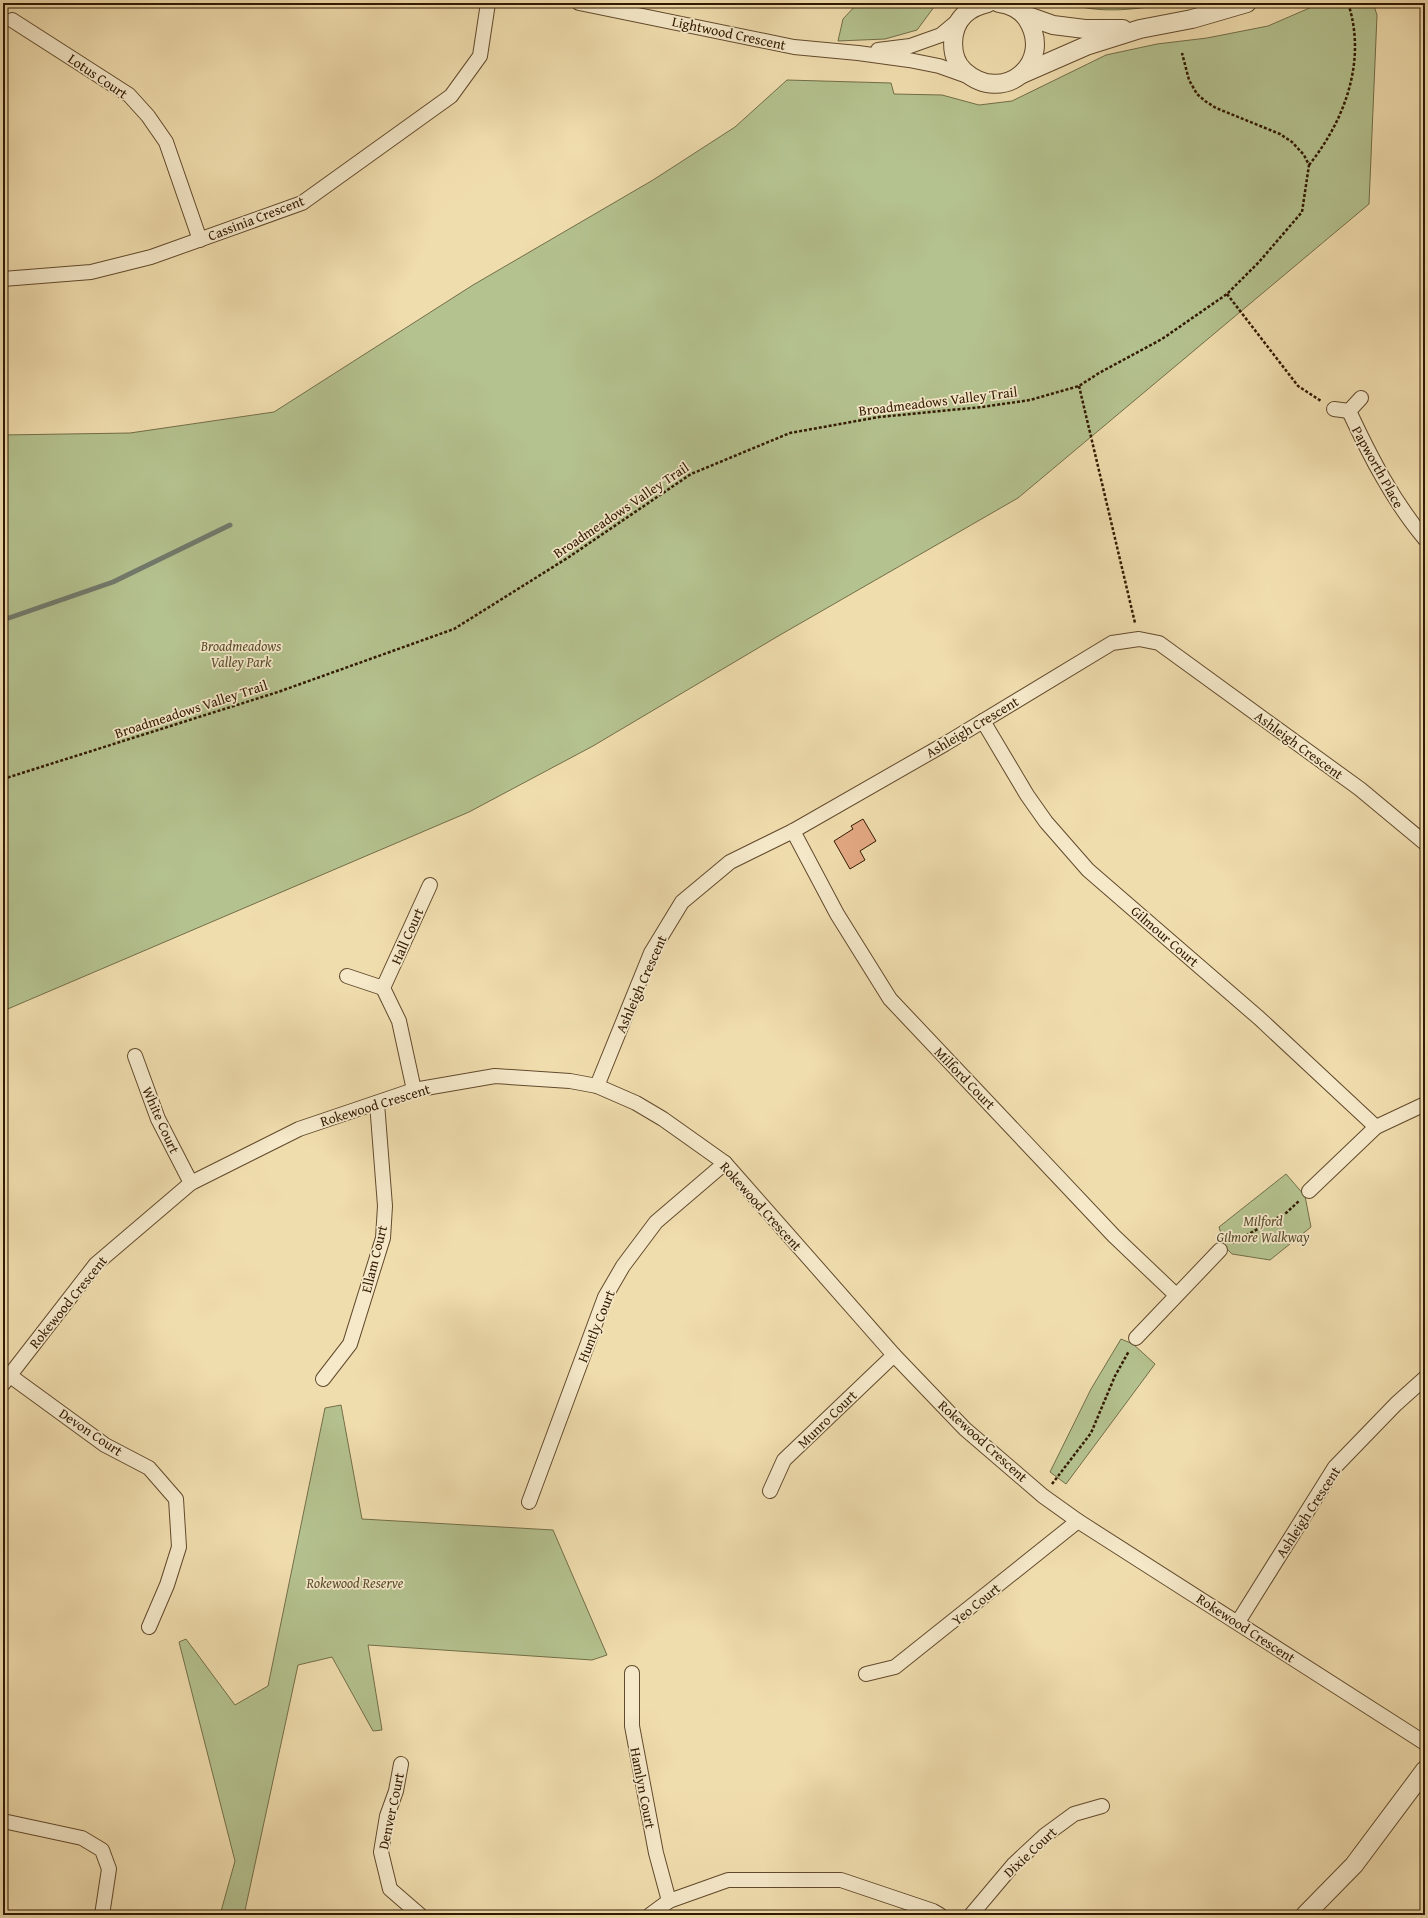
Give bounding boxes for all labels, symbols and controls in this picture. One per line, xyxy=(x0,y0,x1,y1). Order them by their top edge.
street label: Lightwood Crescent xyxy=(670,11,788,55)
street label: Lotus Court xyxy=(64,49,132,103)
street label: Cassinia Crescent xyxy=(205,190,307,246)
street label: Broadmeadows Valley Trail xyxy=(858,381,1019,421)
street label: Papworth Place xyxy=(1347,422,1409,512)
street label: Broadmeadows Valley Trail xyxy=(549,457,693,563)
park label: Broadmeadows Valley Park xyxy=(200,636,281,672)
street label: Broadmeadows Valley Trail xyxy=(112,675,270,743)
street label: Ashleigh Crescent xyxy=(922,691,1022,763)
street label: Ashleigh Crescent xyxy=(1251,706,1347,784)
street label: Gilmour Court xyxy=(1127,901,1203,971)
street label: Hall Court xyxy=(386,905,428,967)
street label: Ashleigh Crescent xyxy=(610,932,672,1036)
street label: Milford Court xyxy=(930,1042,1000,1114)
street label: Rokewood Crescent xyxy=(318,1079,433,1131)
street label: White Court xyxy=(137,1083,185,1157)
street label: Rokewood Crescent xyxy=(715,1157,807,1255)
park label: Milford Gilmore Walkway xyxy=(1217,1211,1310,1247)
street label: Ellam Court xyxy=(356,1223,392,1295)
street label: Rokewood Crescent xyxy=(24,1251,112,1353)
street label: Huntly Court xyxy=(572,1287,620,1365)
street label: Munro Court xyxy=(793,1385,861,1453)
street label: Rokewood Crescent xyxy=(934,1395,1032,1487)
street label: Devon Court xyxy=(55,1403,127,1461)
street label: Ashleigh Crescent xyxy=(1271,1462,1345,1562)
park label: Rokewood Reserve xyxy=(306,1573,404,1593)
street label: Yeo Court xyxy=(947,1578,1005,1630)
street label: Rokewood Crescent xyxy=(1193,1589,1299,1667)
street label: Hamlyn Court xyxy=(625,1746,661,1830)
street label: Denver Court xyxy=(373,1771,409,1851)
street label: Dixie Court xyxy=(999,1822,1061,1882)

